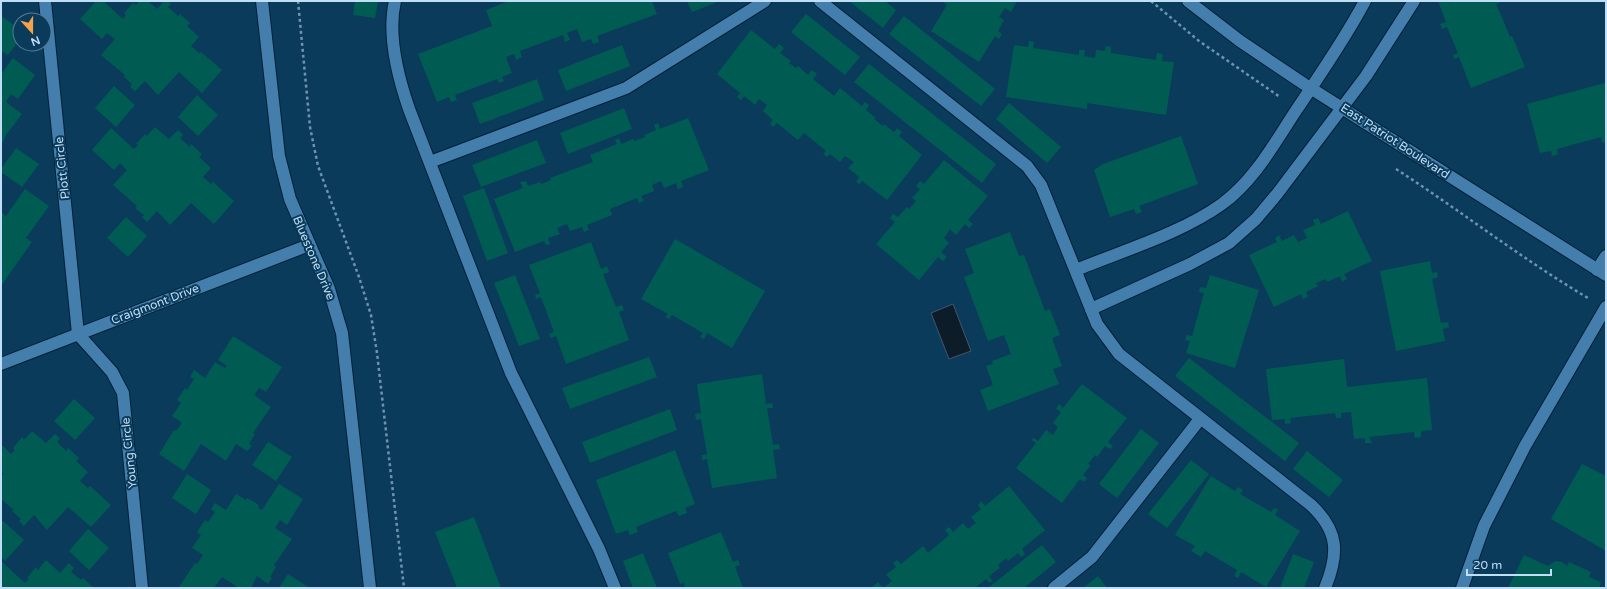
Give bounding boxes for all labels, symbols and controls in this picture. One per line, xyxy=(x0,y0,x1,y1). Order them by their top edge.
north arrow xyxy=(12,12,52,52)
text: N xyxy=(29,33,42,49)
street label: East Patriot Boulevard xyxy=(1338,101,1452,181)
street label: Plott Circle xyxy=(52,136,72,200)
street label: Bluestone Drive xyxy=(290,214,338,302)
street label: Craigmont Drive xyxy=(109,281,201,327)
street label: Young Circle xyxy=(118,417,140,489)
scale bar xyxy=(1467,551,1551,577)
text: 20 m xyxy=(1473,558,1502,572)

